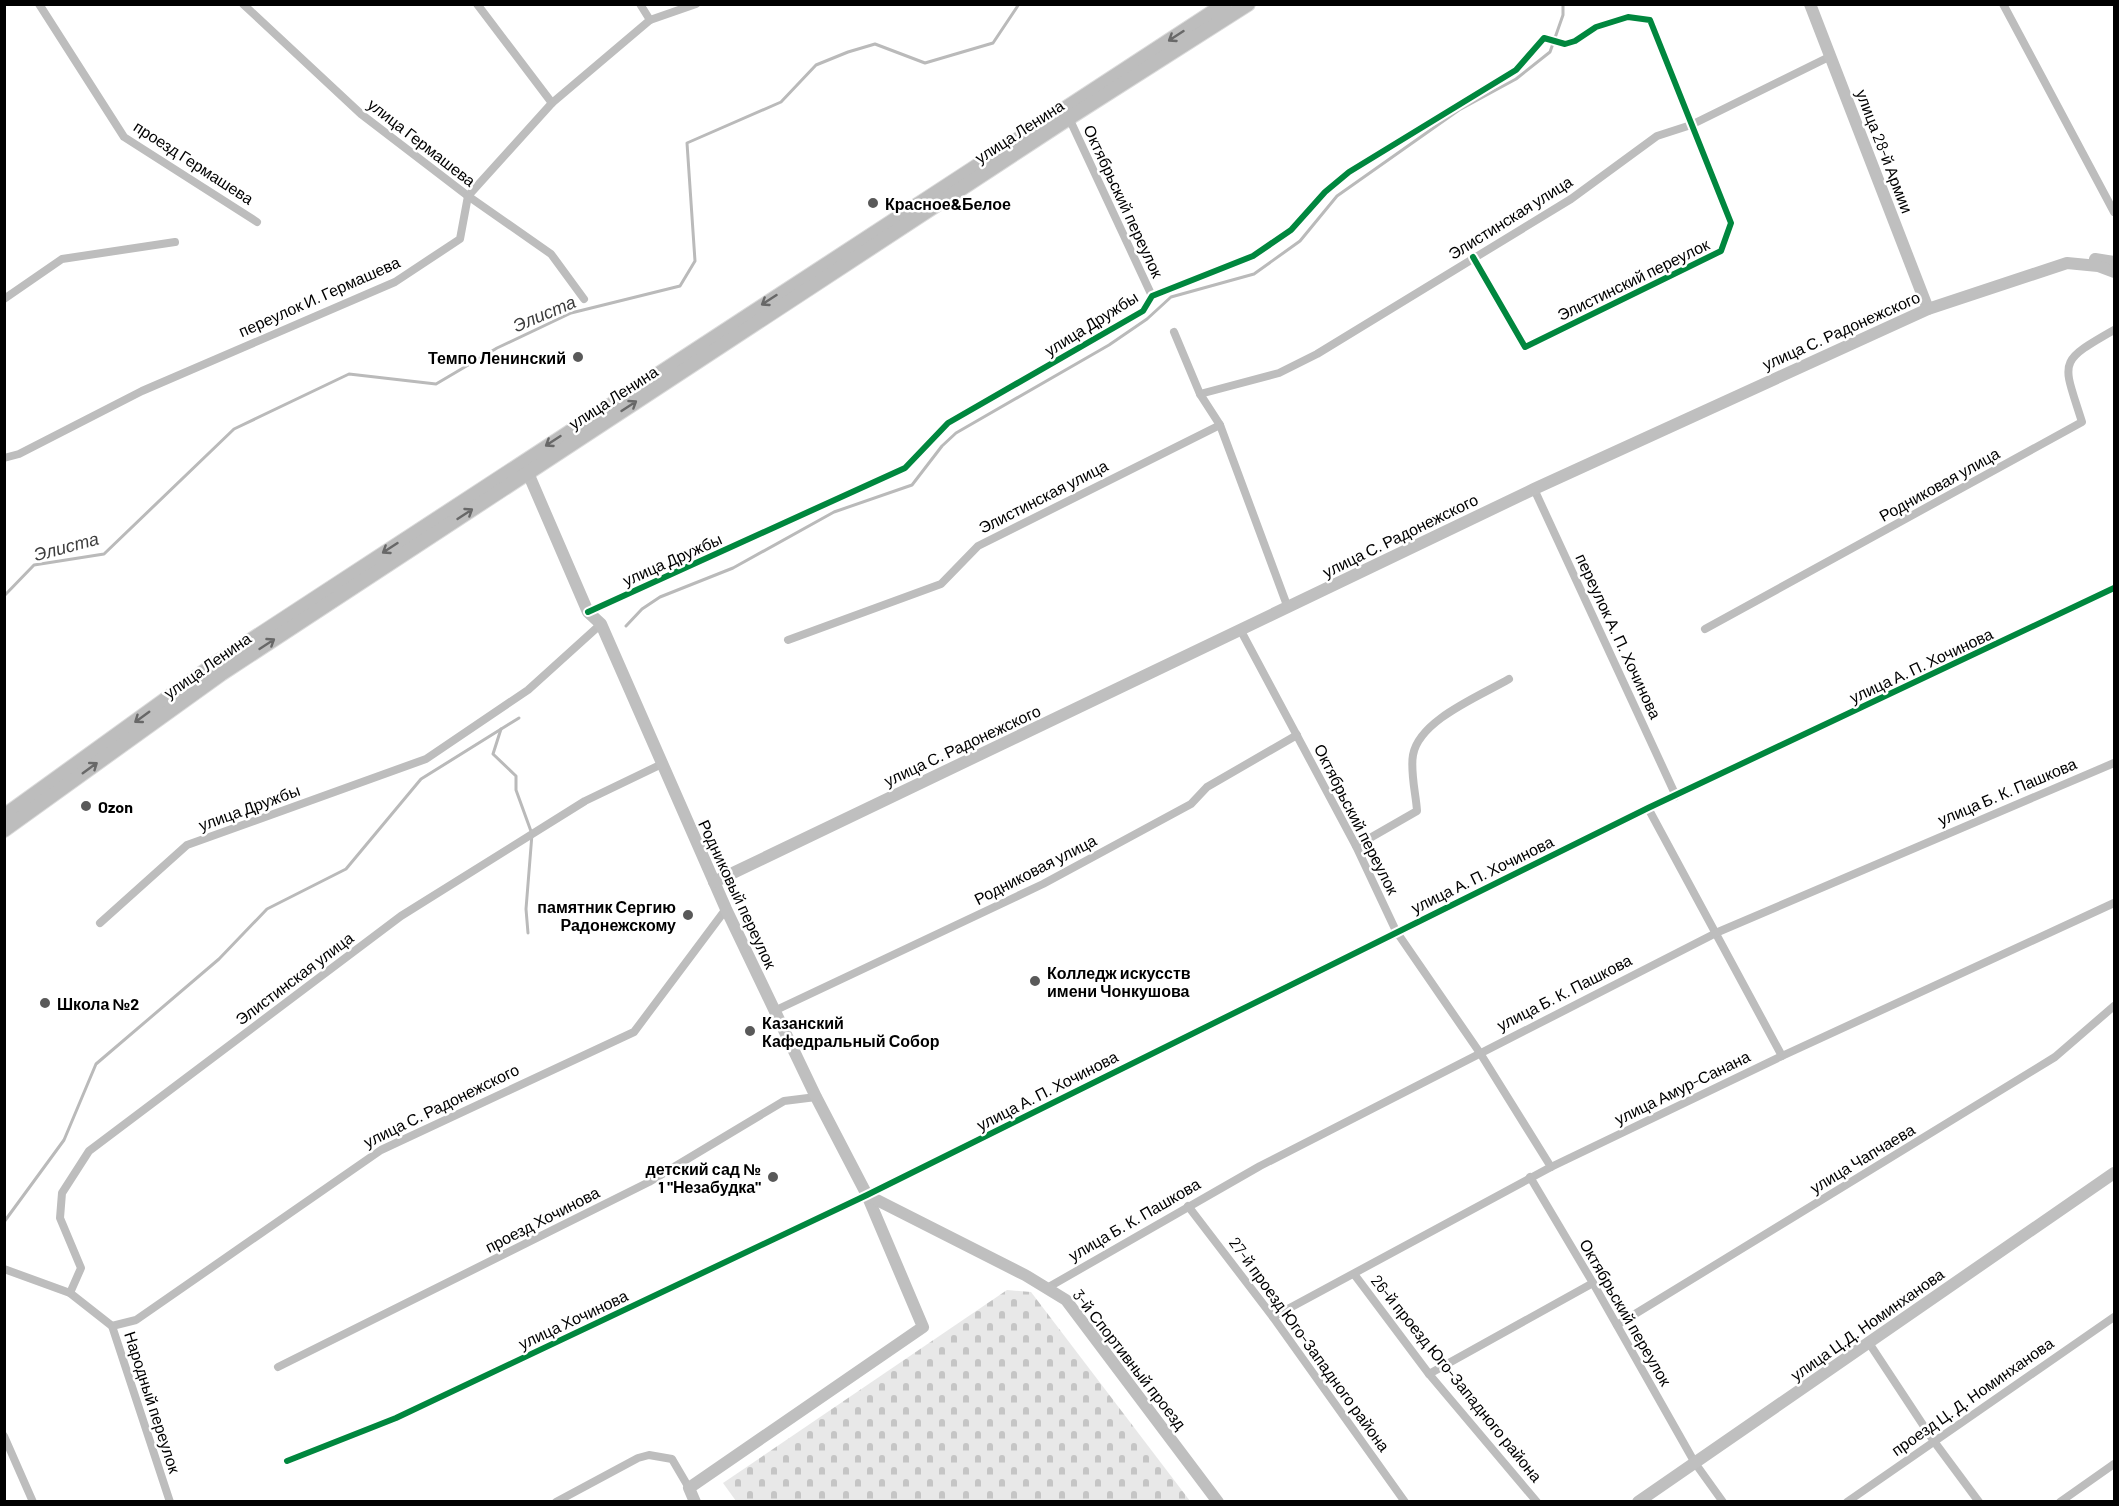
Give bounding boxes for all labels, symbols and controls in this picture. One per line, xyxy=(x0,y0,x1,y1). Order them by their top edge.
one-way arrow xyxy=(1167,30,1184,43)
street label: улица 28-й Армии xyxy=(1853,86,1917,216)
street label: улица Гермашева xyxy=(364,94,480,190)
street label: улица Ленина xyxy=(971,95,1067,167)
street label: проезд Гермашева xyxy=(131,116,257,208)
street label: Октябрьский переулок xyxy=(1080,122,1168,281)
street label: Элистинская улица xyxy=(1445,171,1576,263)
place label: Красное&Белое xyxy=(885,194,1011,213)
marker: Красное&Белое xyxy=(866,196,880,210)
street label: Элистинский переулок xyxy=(1554,233,1713,324)
street label: переулок И. Гермашева xyxy=(235,252,403,340)
street label: улица Дружбы xyxy=(1041,287,1141,359)
street label: улица С. Радонежского xyxy=(1759,287,1923,373)
water label: Элиста xyxy=(509,290,579,336)
one-way arrow xyxy=(761,294,778,307)
place label: Темпо Ленинский xyxy=(428,348,566,367)
marker: Темпо Ленинский xyxy=(571,350,585,364)
street label: улица Ленина xyxy=(565,361,661,433)
one-way arrow xyxy=(620,400,637,412)
one-way arrow xyxy=(545,435,562,447)
street label: Родниковая улица xyxy=(1875,443,2003,525)
street label: Элистинская улица xyxy=(975,455,1111,537)
street label: улица С. Радонежского xyxy=(1319,489,1481,581)
one-way arrow xyxy=(456,508,473,520)
water label: Элиста xyxy=(31,527,101,565)
street label: улица Дружбы xyxy=(620,529,724,589)
one-way arrow xyxy=(382,542,399,554)
street label: переулок А. П. Хочинова xyxy=(1572,550,1666,722)
street label: улица А. П. Хочинова xyxy=(1846,623,1996,707)
street label: улица Ленина xyxy=(160,628,254,702)
one-way arrow xyxy=(258,638,275,650)
street label: улица С. Радонежского xyxy=(881,700,1043,790)
one-way arrow xyxy=(134,710,150,723)
street label: Октябрьский переулок xyxy=(1311,741,1404,898)
street label: улица Б. К. Пашкова xyxy=(1935,753,2079,829)
one-way arrow xyxy=(82,762,98,774)
street label: улица Дружбы xyxy=(196,780,302,834)
place label: Ozon xyxy=(98,797,133,816)
marker: Ozon xyxy=(79,799,93,813)
street label: Родниковый переулок xyxy=(695,817,781,972)
street label: Родниковая улица xyxy=(971,830,1099,908)
street label: улица А. П. Хочинова xyxy=(1408,831,1556,917)
place label: памятник Сергию Радонежскому xyxy=(537,897,676,934)
marker: памятник Сергию Радонежскому xyxy=(681,908,695,922)
street label: Элистинская улица xyxy=(231,927,357,1028)
street label: улица Б. К. Пашкова xyxy=(1493,950,1635,1034)
place label: Колледж искусств имени Чонкушова xyxy=(1047,963,1191,1000)
marker: Колледж искусств имени Чонкушова xyxy=(1028,974,1042,988)
place label: Школа №2 xyxy=(57,994,139,1013)
marker: Школа №2 xyxy=(38,996,52,1010)
place label: Казанский Кафедральный Собор xyxy=(762,1013,940,1050)
marker: Казанский Кафедральный Собор xyxy=(743,1024,757,1038)
street label: улица А. П. Хочинова xyxy=(973,1046,1121,1134)
street label: улица Амур-Санана xyxy=(1611,1046,1753,1128)
street label: улица С. Радонежского xyxy=(360,1059,522,1151)
street label: улица Чапчаева xyxy=(1806,1119,1918,1197)
place label: детский сад № 1 "Незабудка" xyxy=(646,1159,761,1196)
marker: детский сад № 1 "Незабудка" xyxy=(766,1170,780,1184)
street label: улица Б. К. Пашкова xyxy=(1065,1174,1203,1264)
street label: проезд Хочинова xyxy=(482,1182,602,1256)
street label: 27-й проезд Юго-Западного района xyxy=(1226,1233,1394,1455)
street label: Октябрьский переулок xyxy=(1576,1235,1676,1390)
street label: улица Ц.Д. Номинханова xyxy=(1787,1264,1947,1384)
street label: 26-й проезд Юго-Западного района xyxy=(1368,1271,1546,1485)
street label: улица Хочинова xyxy=(515,1285,631,1353)
street label: 3-й Спортивный проезд xyxy=(1069,1285,1191,1433)
street label: Народный переулок xyxy=(121,1329,185,1476)
street label: проезд Ц. Д. Номинханова xyxy=(1887,1333,2057,1459)

